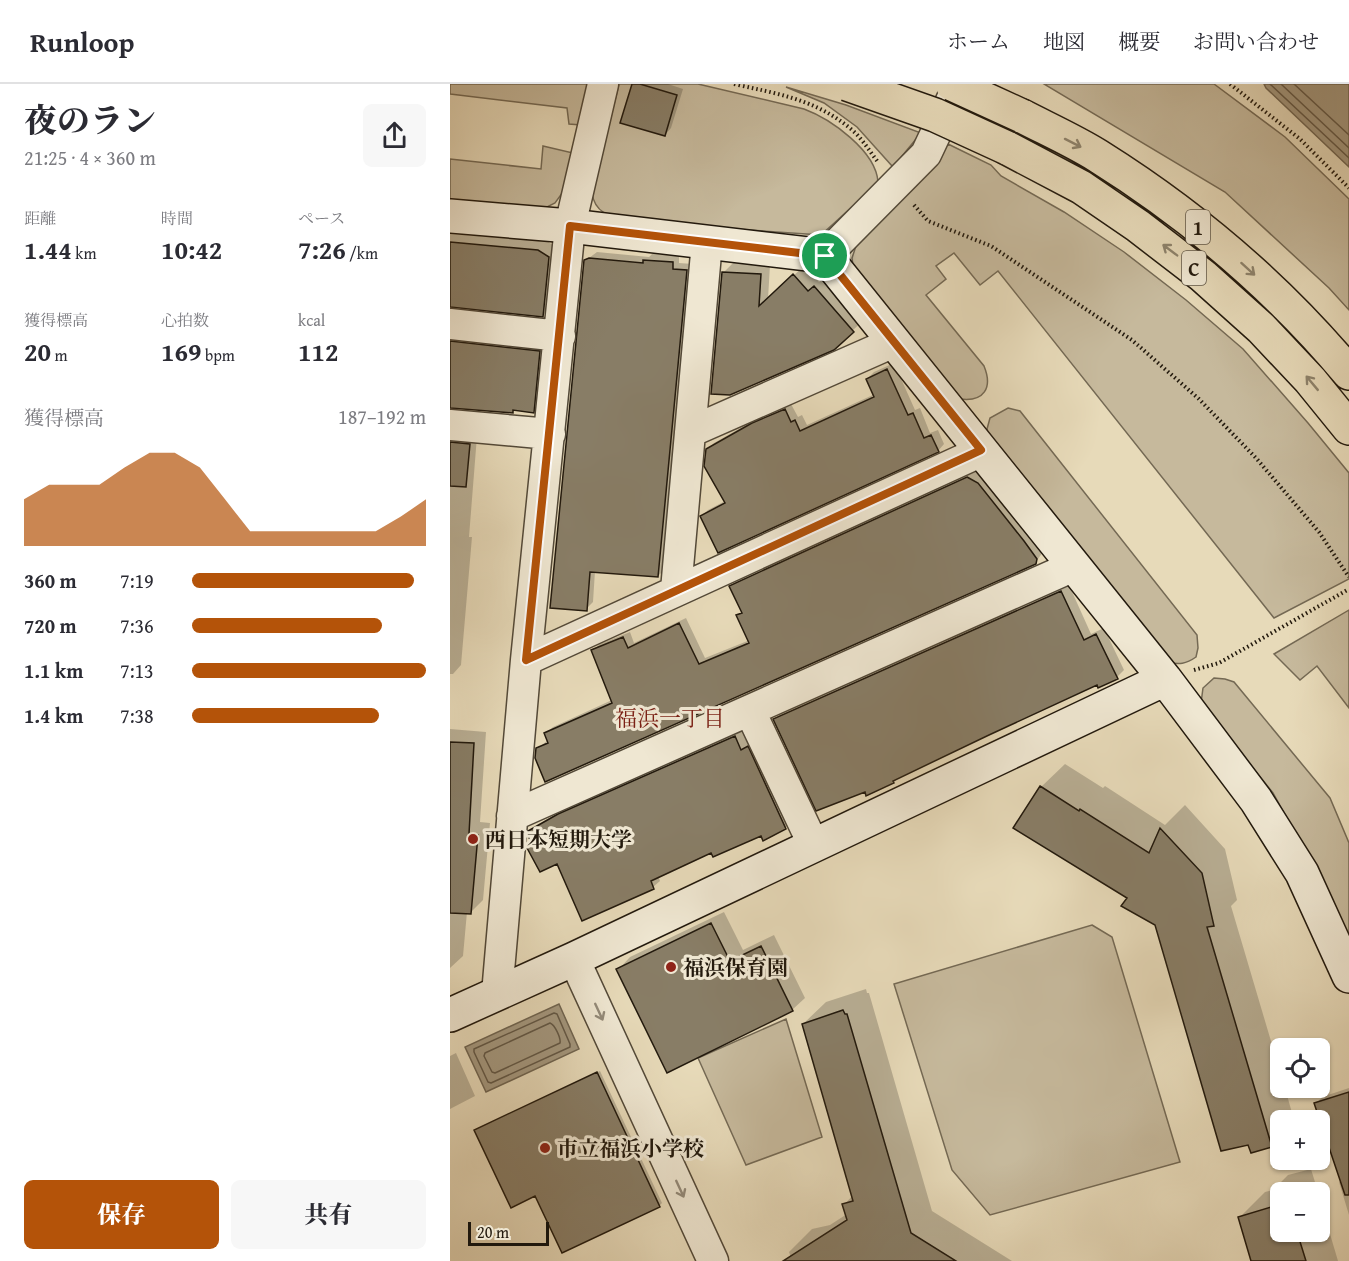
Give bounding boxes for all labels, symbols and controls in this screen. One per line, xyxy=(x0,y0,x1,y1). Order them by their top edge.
text: Runloop xyxy=(30,21,134,62)
text: ホーム xyxy=(947,26,1010,57)
text: 地図 xyxy=(1043,26,1085,57)
text: 概要 xyxy=(1118,26,1160,57)
text: お問い合わせ xyxy=(1193,26,1319,57)
text: 夜のラン xyxy=(24,96,156,144)
button: share xyxy=(363,104,426,167)
one-way arrow xyxy=(1064,138,1082,149)
text: 21:25 · 4 × 360 m xyxy=(24,143,156,172)
text: 距離 xyxy=(24,206,56,230)
text: 時間 xyxy=(161,206,193,230)
text: ペース xyxy=(298,206,345,230)
road number: 1 xyxy=(1186,210,1210,244)
text: 1.44 xyxy=(24,230,72,269)
text: 10:42 xyxy=(161,230,222,269)
text: 7:26 xyxy=(298,230,346,269)
pin xyxy=(799,230,850,281)
icon: arrive xyxy=(808,239,841,272)
text: km xyxy=(72,241,96,265)
text: /km xyxy=(346,241,378,265)
one-way arrow xyxy=(1162,244,1178,257)
road number: C xyxy=(1182,251,1206,285)
one-way arrow xyxy=(1241,261,1256,276)
text: 獲得標高 xyxy=(24,308,88,332)
text: 心拍数 xyxy=(161,308,209,332)
text: kcal xyxy=(298,308,325,332)
text: 20 xyxy=(24,332,51,371)
text: 169 xyxy=(161,332,201,371)
text: 112 xyxy=(298,332,338,371)
text: m xyxy=(51,343,68,367)
text: bpm xyxy=(201,343,235,367)
one-way arrow xyxy=(1305,376,1319,391)
text: 187–192 m xyxy=(338,402,426,431)
text: 獲得標高 xyxy=(24,403,104,432)
text: 360 m xyxy=(24,566,77,595)
text: 7:19 xyxy=(120,566,154,595)
text: 720 m xyxy=(24,611,77,640)
text: 7:36 xyxy=(120,611,154,640)
text: 1.1 km xyxy=(24,656,83,685)
text: 7:13 xyxy=(120,656,154,685)
text: 1.4 km xyxy=(24,701,83,730)
text: 7:38 xyxy=(120,701,154,730)
district label: 福浜一丁目 xyxy=(615,702,725,734)
place label: 西日本短期大学 xyxy=(485,824,632,855)
marker: 西日本短期大学 xyxy=(466,832,480,846)
place label: 福浜保育園 xyxy=(683,952,788,983)
marker: 福浜保育園 xyxy=(664,960,678,974)
one-way arrow xyxy=(593,1002,605,1020)
map controls xyxy=(1270,1038,1330,1242)
button: locate xyxy=(1270,1038,1330,1098)
button: + xyxy=(1270,1110,1330,1170)
place label: 市立福浜小学校 xyxy=(557,1133,704,1164)
marker: 市立福浜小学校 xyxy=(538,1141,552,1155)
button: 保存 xyxy=(24,1180,219,1249)
button: 共有 xyxy=(231,1180,426,1249)
one-way arrow xyxy=(675,1180,686,1198)
button: − xyxy=(1270,1182,1330,1242)
scale bar xyxy=(468,1219,549,1246)
text: 20 m xyxy=(477,1220,509,1244)

